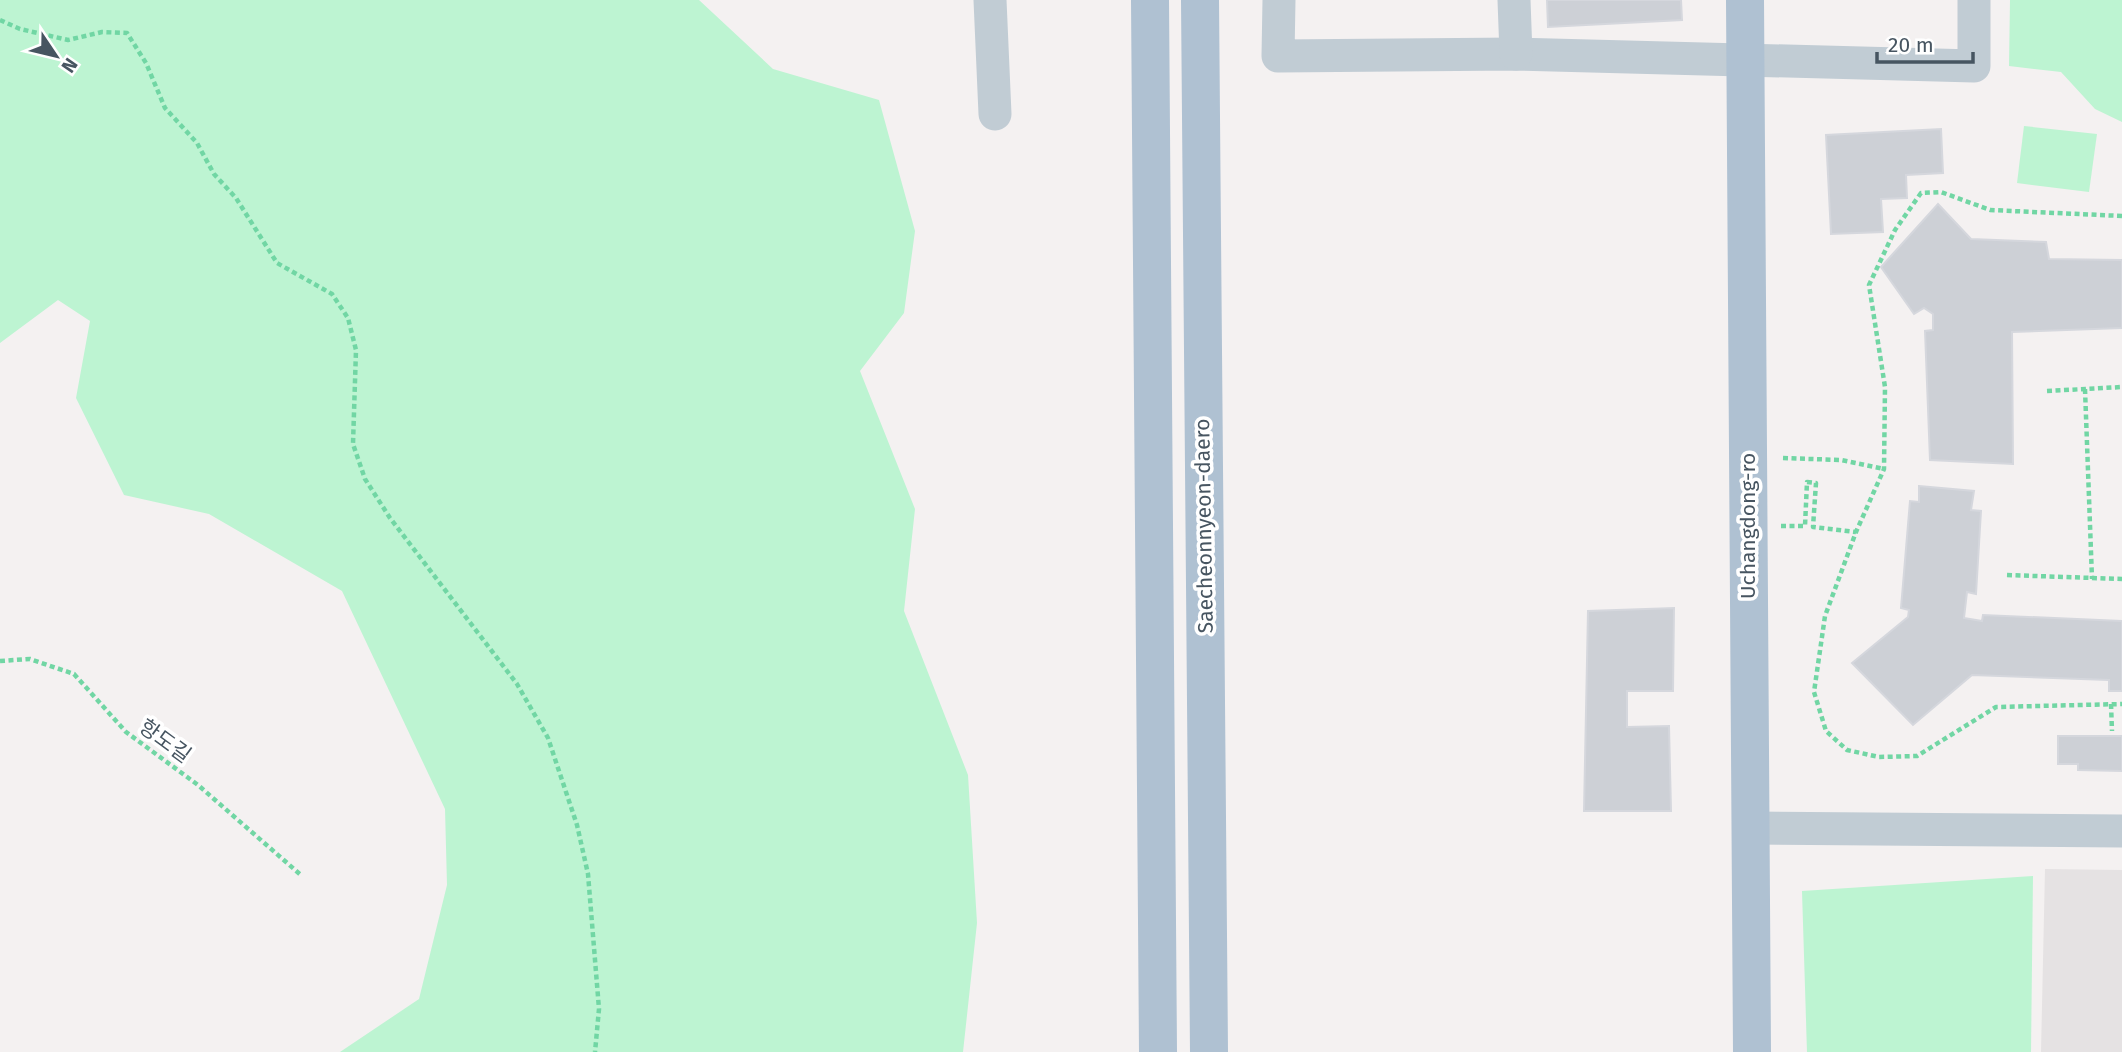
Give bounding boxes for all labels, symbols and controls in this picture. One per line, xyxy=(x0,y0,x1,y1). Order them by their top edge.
north arrow xyxy=(21,21,91,91)
scale bar xyxy=(1877,21,1973,65)
text: 20 m xyxy=(1888,32,1934,58)
text: N xyxy=(56,54,83,77)
street label: Saecheonnyeon-daero xyxy=(1189,418,1219,634)
street label: Uchangdong-ro xyxy=(1735,453,1761,599)
street label: 항도길 xyxy=(134,713,196,769)

